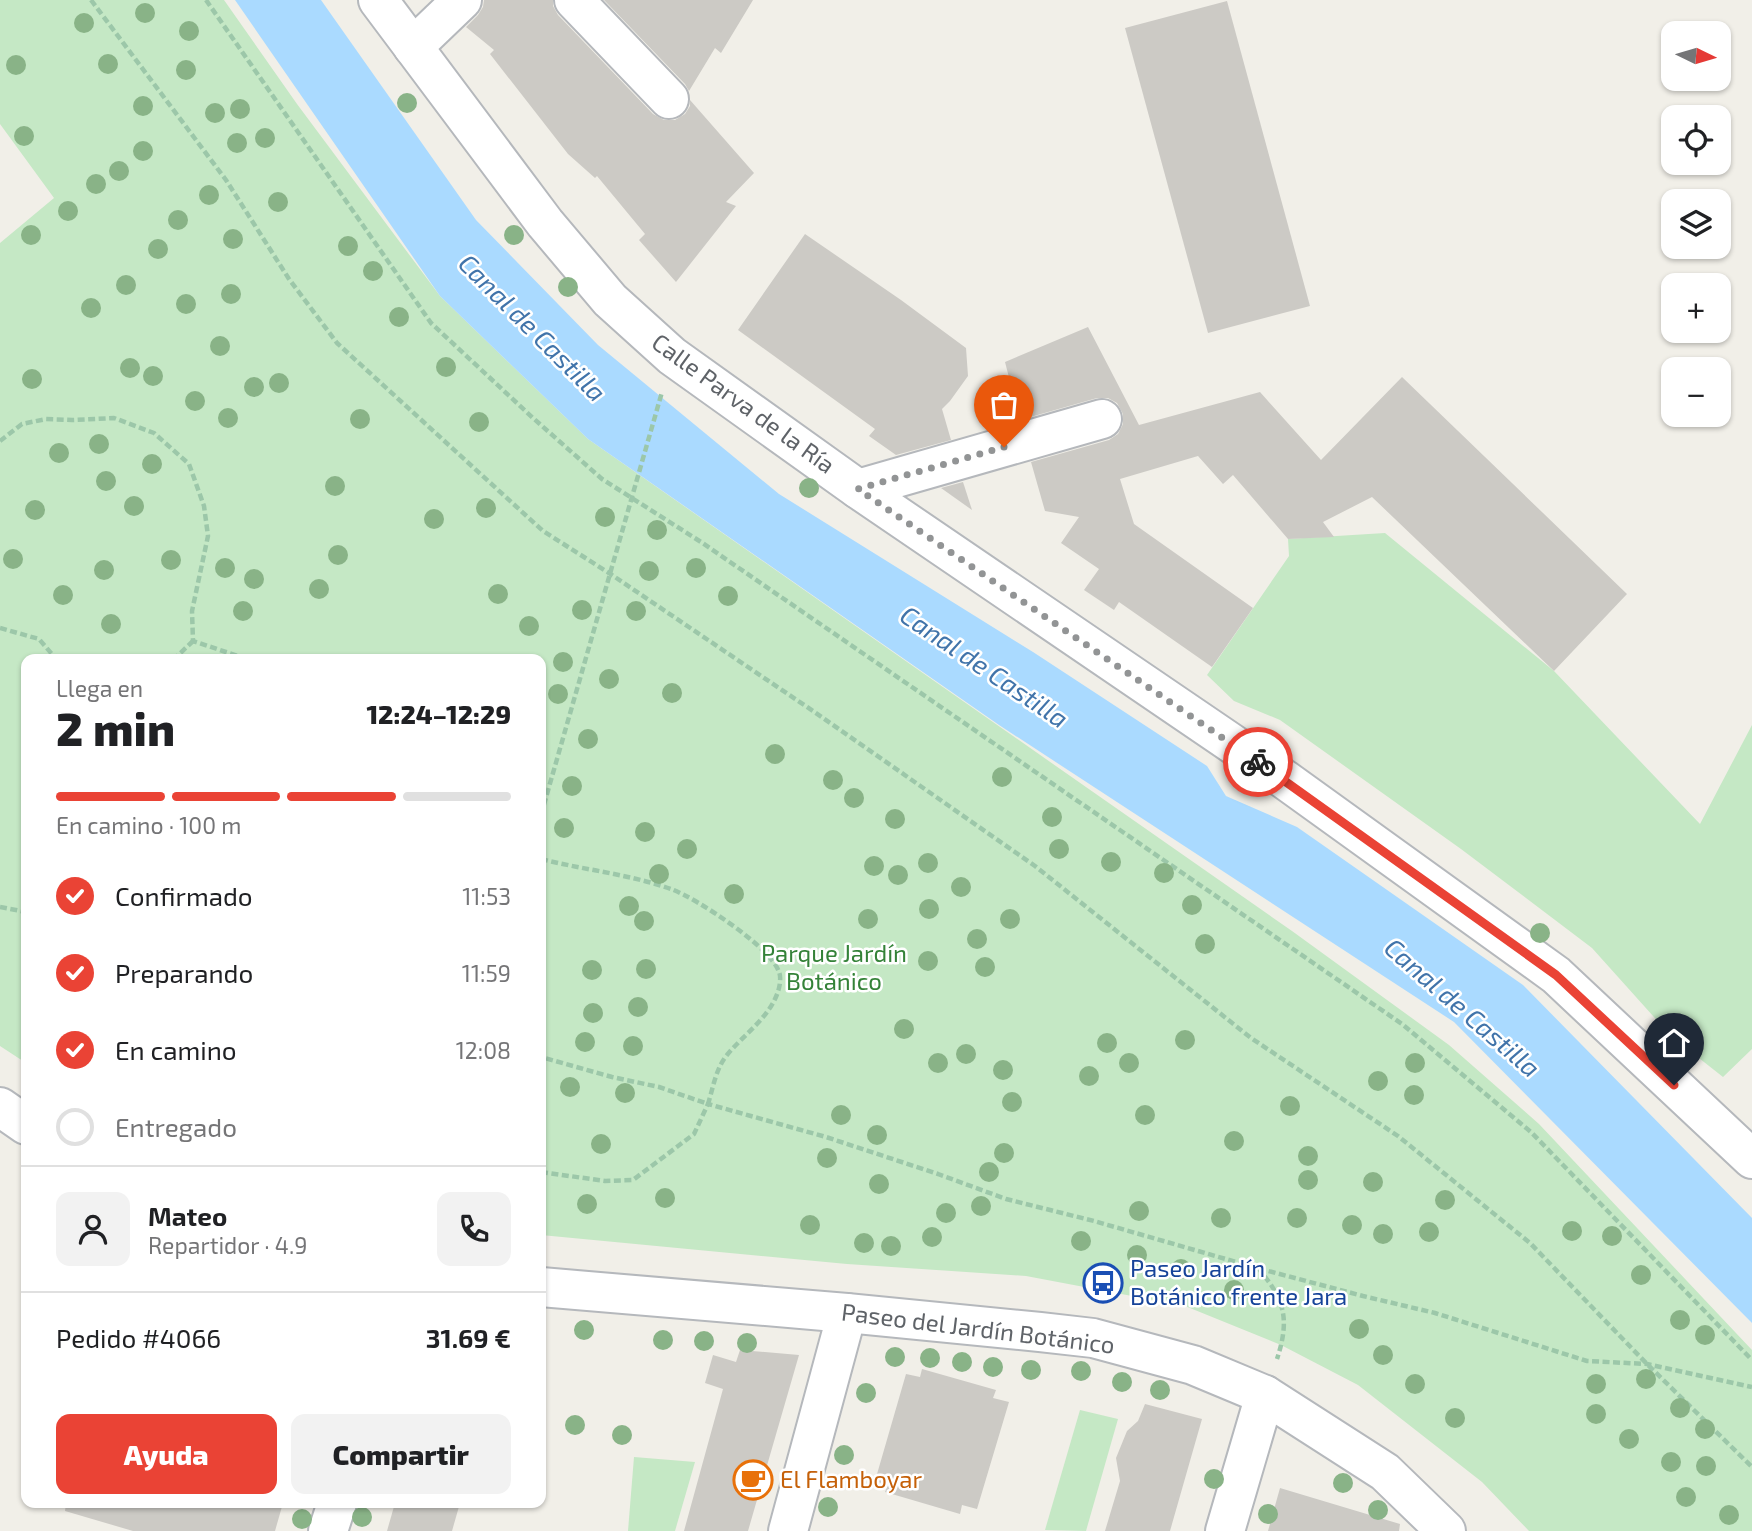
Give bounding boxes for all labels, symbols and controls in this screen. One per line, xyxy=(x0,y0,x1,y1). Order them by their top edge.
north arrow xyxy=(1661,21,1731,91)
map controls xyxy=(1661,21,1731,427)
button: locate xyxy=(1661,105,1731,175)
button: layers xyxy=(1661,189,1731,259)
water label: Canal de Castilla xyxy=(453,247,613,407)
button: + xyxy=(1661,273,1731,343)
street label: Calle Parva de la Ría xyxy=(647,327,841,479)
button: − xyxy=(1661,357,1731,427)
pin xyxy=(974,375,1034,447)
icon: bag xyxy=(985,386,1023,424)
water label: Canal de Castilla xyxy=(895,598,1075,733)
text: Llega en xyxy=(56,674,143,702)
text: 12:24–12:29 xyxy=(366,698,511,729)
text: 2 min xyxy=(56,700,175,755)
courier xyxy=(1223,727,1293,797)
icon: bike xyxy=(1239,743,1277,781)
text: En camino · 100 m xyxy=(56,811,241,839)
icon: check xyxy=(56,877,94,915)
text: Confirmado xyxy=(115,880,253,911)
text: 11:53 xyxy=(462,882,511,910)
water label: Canal de Castilla xyxy=(1379,931,1547,1083)
park label: Parque Jardín Botánico xyxy=(761,938,907,995)
icon: check xyxy=(56,954,94,992)
text: Preparando xyxy=(115,957,253,988)
text: 11:59 xyxy=(462,959,511,987)
pin xyxy=(1644,1013,1704,1085)
icon: home xyxy=(1655,1024,1693,1062)
icon: check xyxy=(56,1031,94,1069)
text: En camino xyxy=(115,1034,237,1065)
text: 12:08 xyxy=(456,1036,511,1064)
text: Entregado xyxy=(115,1111,237,1142)
button: person xyxy=(56,1192,130,1266)
button: phone xyxy=(437,1192,511,1266)
text: Mateo xyxy=(148,1200,227,1231)
text: Repartidor · 4.9 xyxy=(148,1231,307,1259)
place label: Paseo Jardín Botánico frente Jara xyxy=(1130,1253,1347,1310)
bus stop icon: Paseo Jardín Botánico frente Jara xyxy=(1082,1262,1124,1304)
street label: Paseo del Jardín Botánico xyxy=(840,1296,1116,1359)
text: Pedido #4066 xyxy=(56,1322,221,1353)
text: 31.69 € xyxy=(426,1322,511,1353)
button: Ayuda xyxy=(56,1414,277,1494)
button: Compartir xyxy=(291,1414,511,1494)
cafe icon: El Flamboyar xyxy=(732,1459,774,1501)
place label: El Flamboyar xyxy=(780,1464,923,1493)

